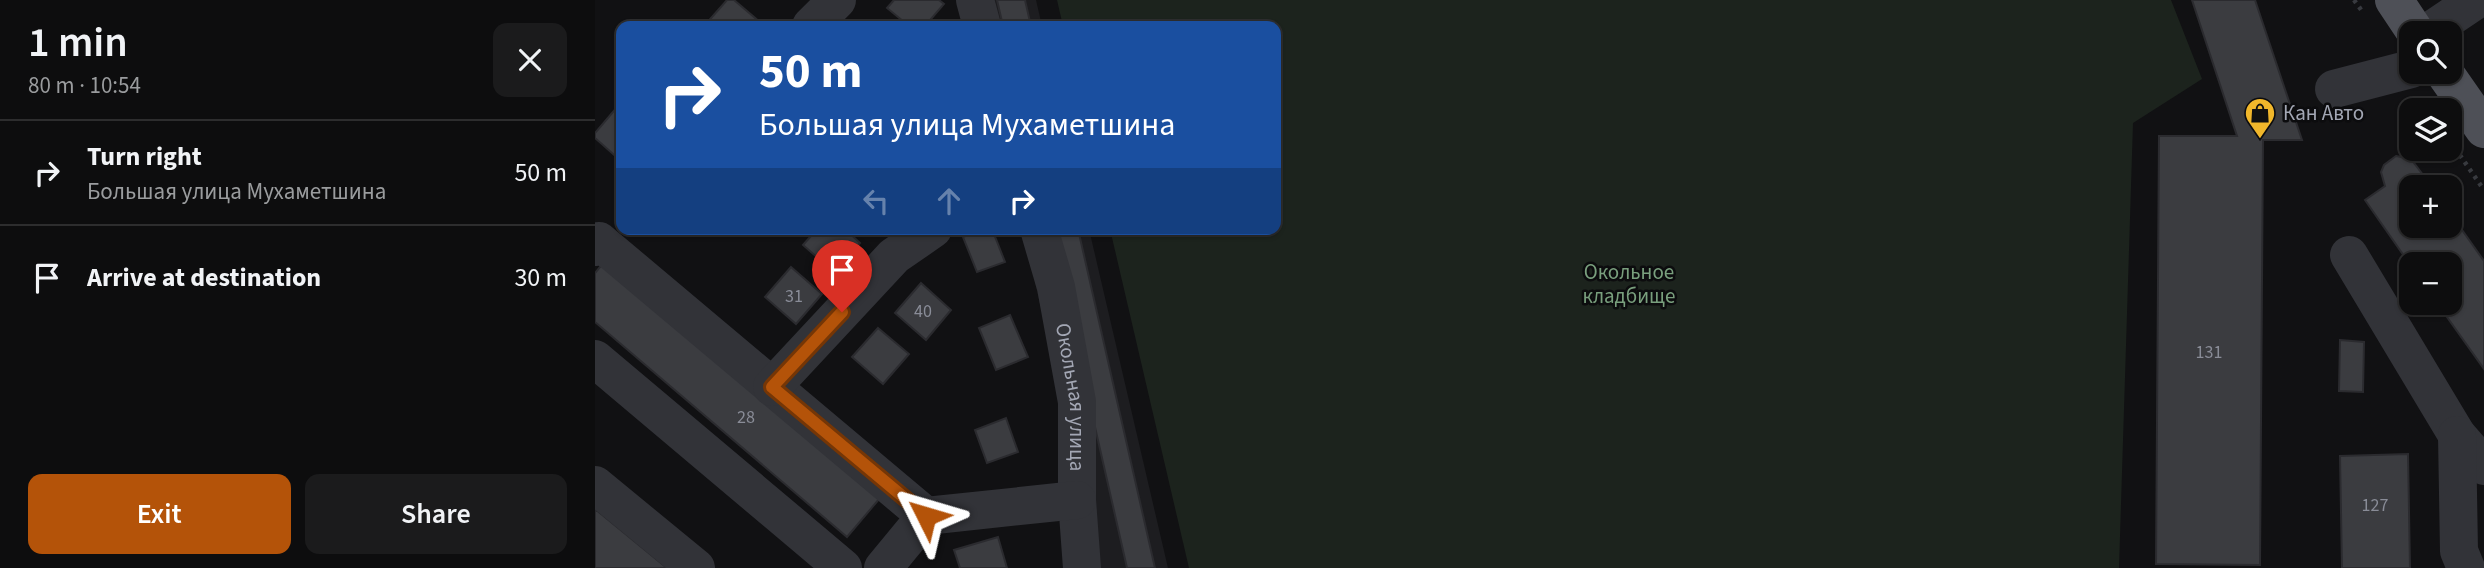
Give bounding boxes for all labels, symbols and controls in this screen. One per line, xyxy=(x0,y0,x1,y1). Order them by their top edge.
text: 1 min xyxy=(28,13,128,73)
map controls xyxy=(2399,21,2462,315)
button: search xyxy=(2399,21,2462,84)
button: close xyxy=(493,23,567,97)
text: 50 m xyxy=(759,37,863,107)
icon: right xyxy=(644,49,735,140)
text: 80 m · 10:54 xyxy=(28,69,141,102)
shop icon: Кан Авто xyxy=(2243,96,2277,140)
place label: Кан Авто xyxy=(2283,98,2364,128)
button: layers xyxy=(2399,98,2462,161)
text: Большая улица Мухаметшина xyxy=(759,102,1175,148)
text: Turn right xyxy=(87,138,202,175)
icon: right xyxy=(28,154,66,192)
text: 50 m xyxy=(514,154,567,191)
text: Большая улица Мухаметшина xyxy=(87,175,386,208)
button: + xyxy=(2399,175,2462,238)
icon: left xyxy=(857,182,895,220)
icon: ahead xyxy=(930,182,968,220)
icon: right xyxy=(1003,182,1041,220)
pin xyxy=(812,240,872,312)
icon: arrive xyxy=(823,251,861,289)
button: − xyxy=(2399,252,2462,315)
park label: Окольное кладбище xyxy=(1582,257,1676,311)
icon: arrive xyxy=(28,259,66,297)
text: Arrive at destination xyxy=(87,259,321,296)
text: 30 m xyxy=(514,259,567,296)
house number: 31 xyxy=(785,284,803,309)
house number: 40 xyxy=(914,299,932,324)
street label: Окольная улица xyxy=(1048,321,1092,471)
house number: 131 xyxy=(2196,340,2222,365)
house number: 28 xyxy=(737,405,755,430)
button: Exit xyxy=(28,474,291,554)
button: Share xyxy=(305,474,567,554)
position arrow xyxy=(889,479,963,553)
house number: 127 xyxy=(2362,493,2388,518)

